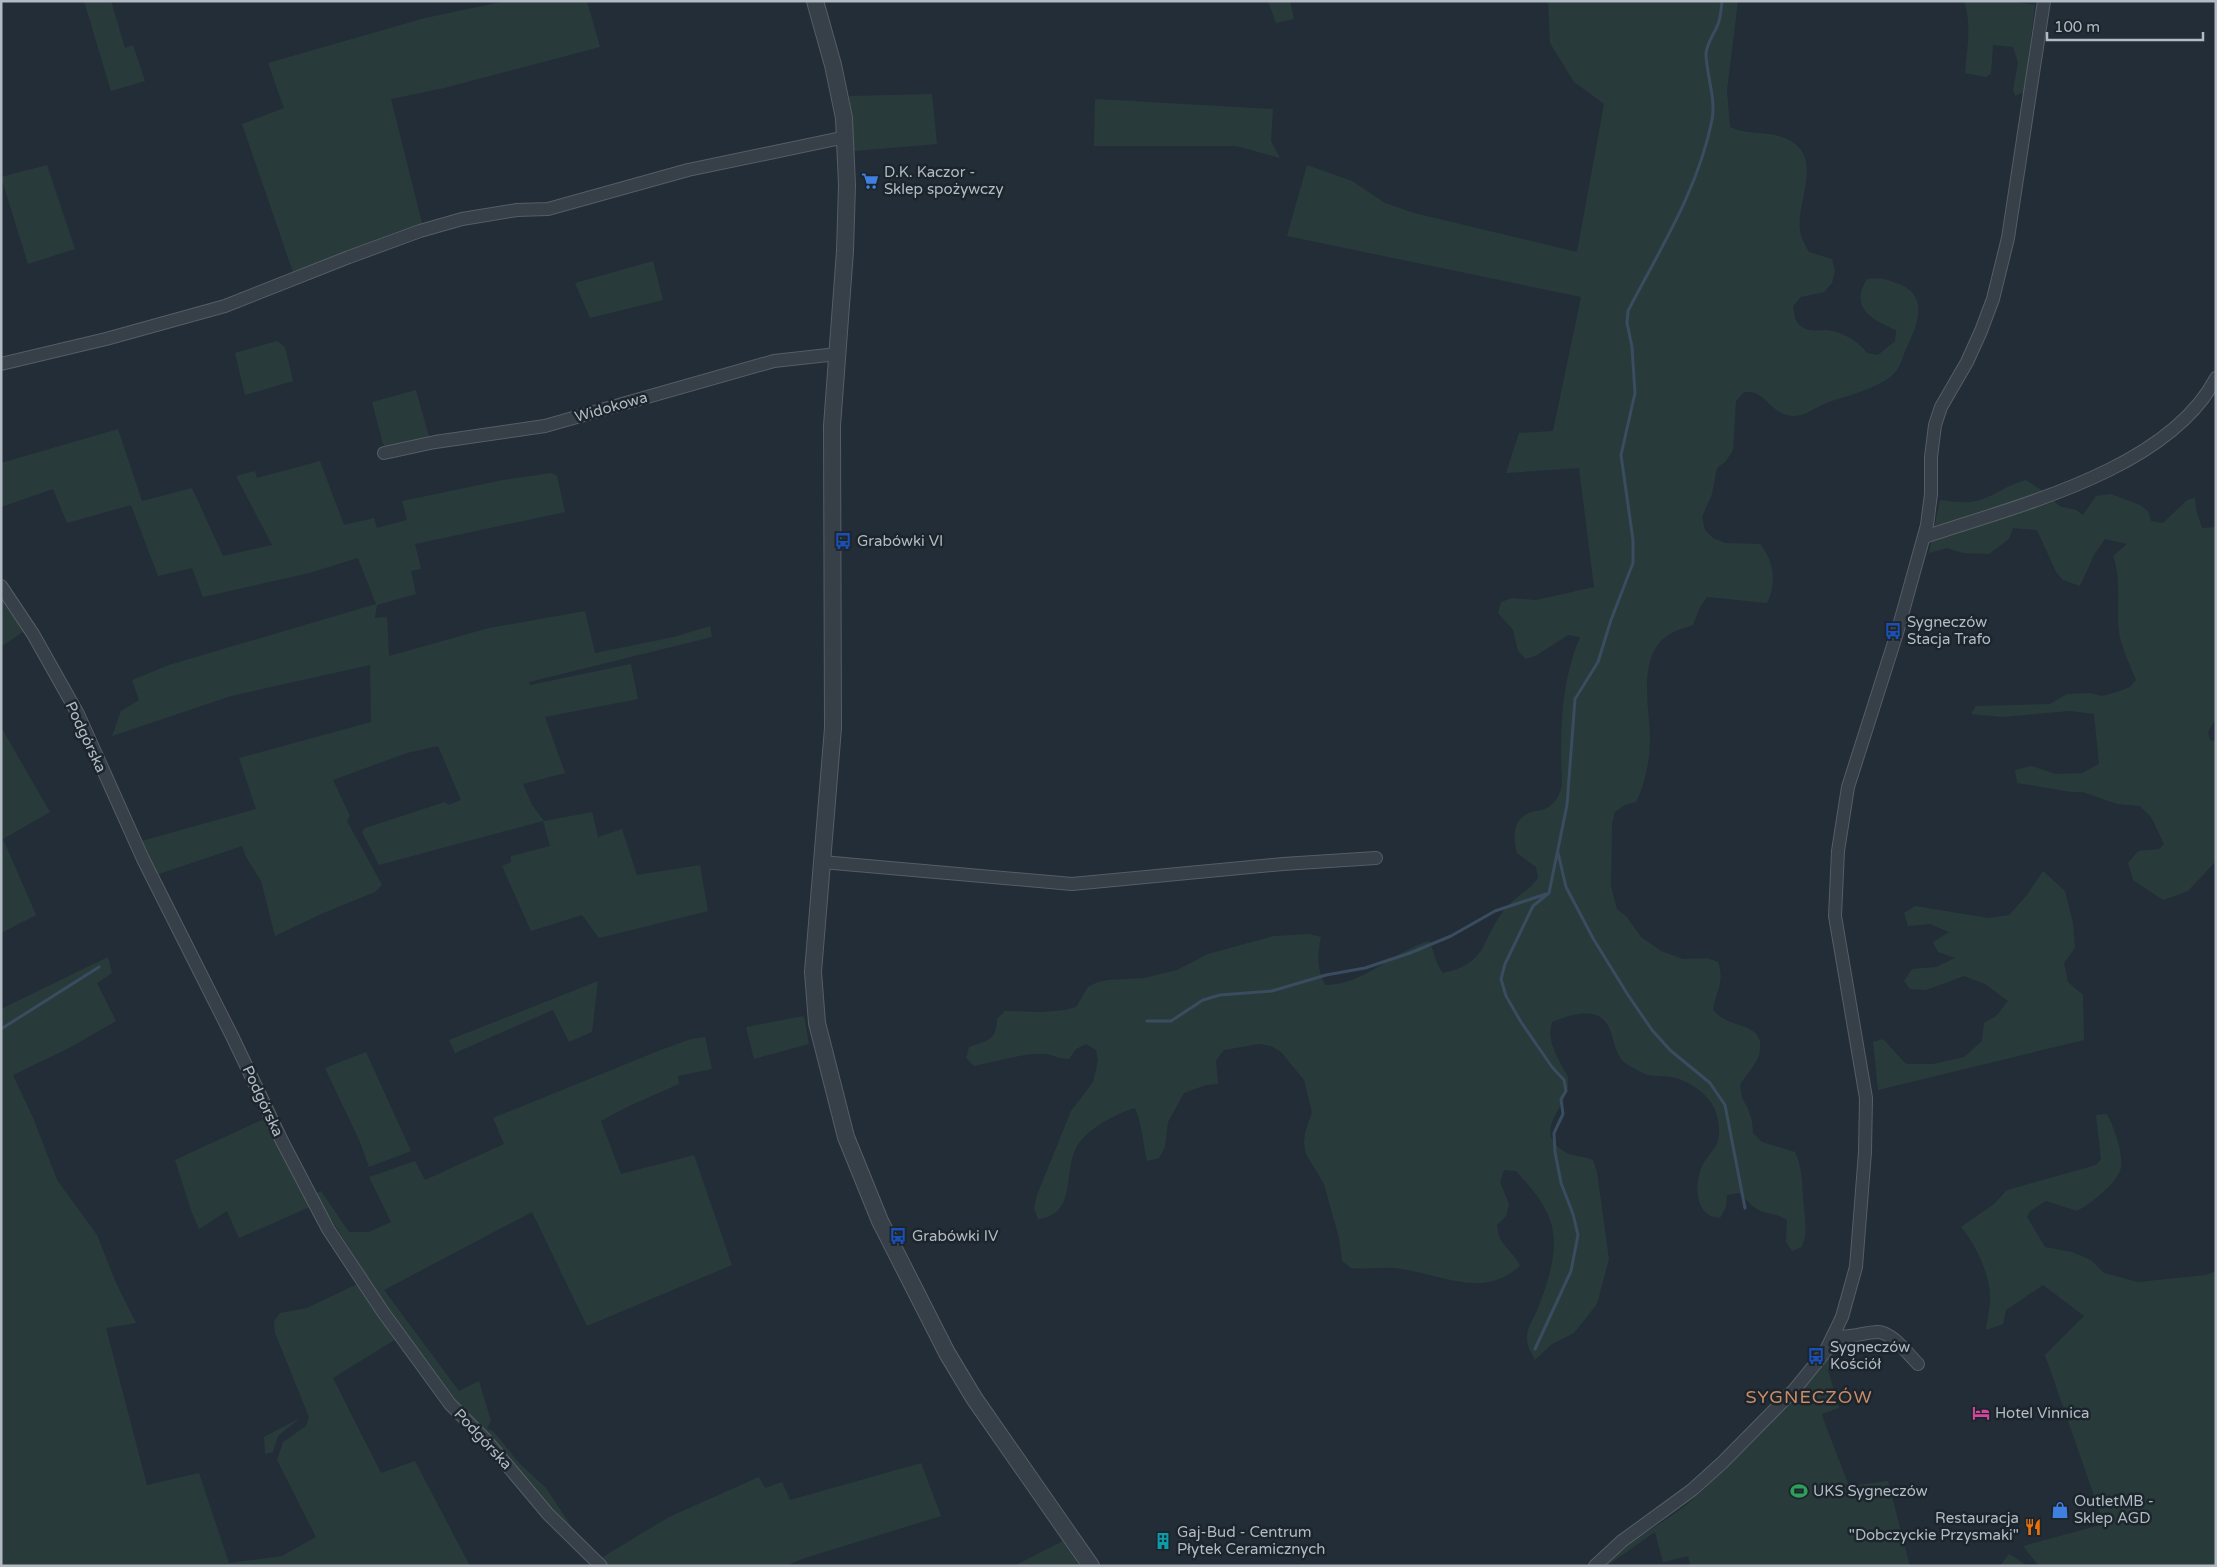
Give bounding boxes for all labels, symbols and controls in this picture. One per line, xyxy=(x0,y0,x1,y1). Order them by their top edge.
scale bar xyxy=(2047,10,2203,42)
text: 100 m xyxy=(2054,18,2100,36)
place label: D.K. Kaczor - Sklep spożywczy xyxy=(884,163,1004,198)
supermarket icon: D.K. Kaczor - Sklep spożywczy xyxy=(860,171,880,191)
street label: Widokowa xyxy=(573,388,649,426)
bus stop icon: Grabówki VI xyxy=(833,531,853,551)
place label: Grabówki VI xyxy=(857,532,943,550)
place label: Sygneczów Stacja Trafo xyxy=(1907,613,1991,648)
bus stop icon: Sygneczów Stacja Trafo xyxy=(1883,621,1903,641)
street label: Podgórska xyxy=(62,699,110,775)
street label: Podgórska xyxy=(239,1063,287,1139)
bus stop icon: Grabówki IV xyxy=(888,1226,908,1246)
place label: Grabówki IV xyxy=(912,1227,999,1245)
place label: Sygneczów Kościół xyxy=(1830,1338,1910,1373)
bus stop icon: Sygneczów Kościół xyxy=(1806,1346,1826,1366)
district label: SYGNECZÓW xyxy=(1745,1386,1873,1408)
hotel icon: Hotel Vinnica xyxy=(1971,1403,1991,1423)
place label: Hotel Vinnica xyxy=(1995,1404,2089,1422)
street label: Podgórska xyxy=(450,1405,516,1473)
sports icon: UKS Sygneczów xyxy=(1789,1481,1809,1501)
place label: UKS Sygneczów xyxy=(1813,1482,1928,1500)
place label: OutletMB - Sklep AGD xyxy=(2074,1492,2154,1527)
shop icon: OutletMB - Sklep AGD xyxy=(2050,1500,2070,1520)
place label: Restauracja "Dobczyckie Przysmaki" xyxy=(1849,1509,2019,1544)
restaurant icon: Restauracja "Dobczyckie Przysmaki" xyxy=(2023,1517,2043,1537)
place label: Gaj-Bud - Centrum Płytek Ceramicznych xyxy=(1177,1523,1325,1558)
building icon: Gaj-Bud - Centrum Płytek Ceramicznych xyxy=(1153,1531,1173,1551)

